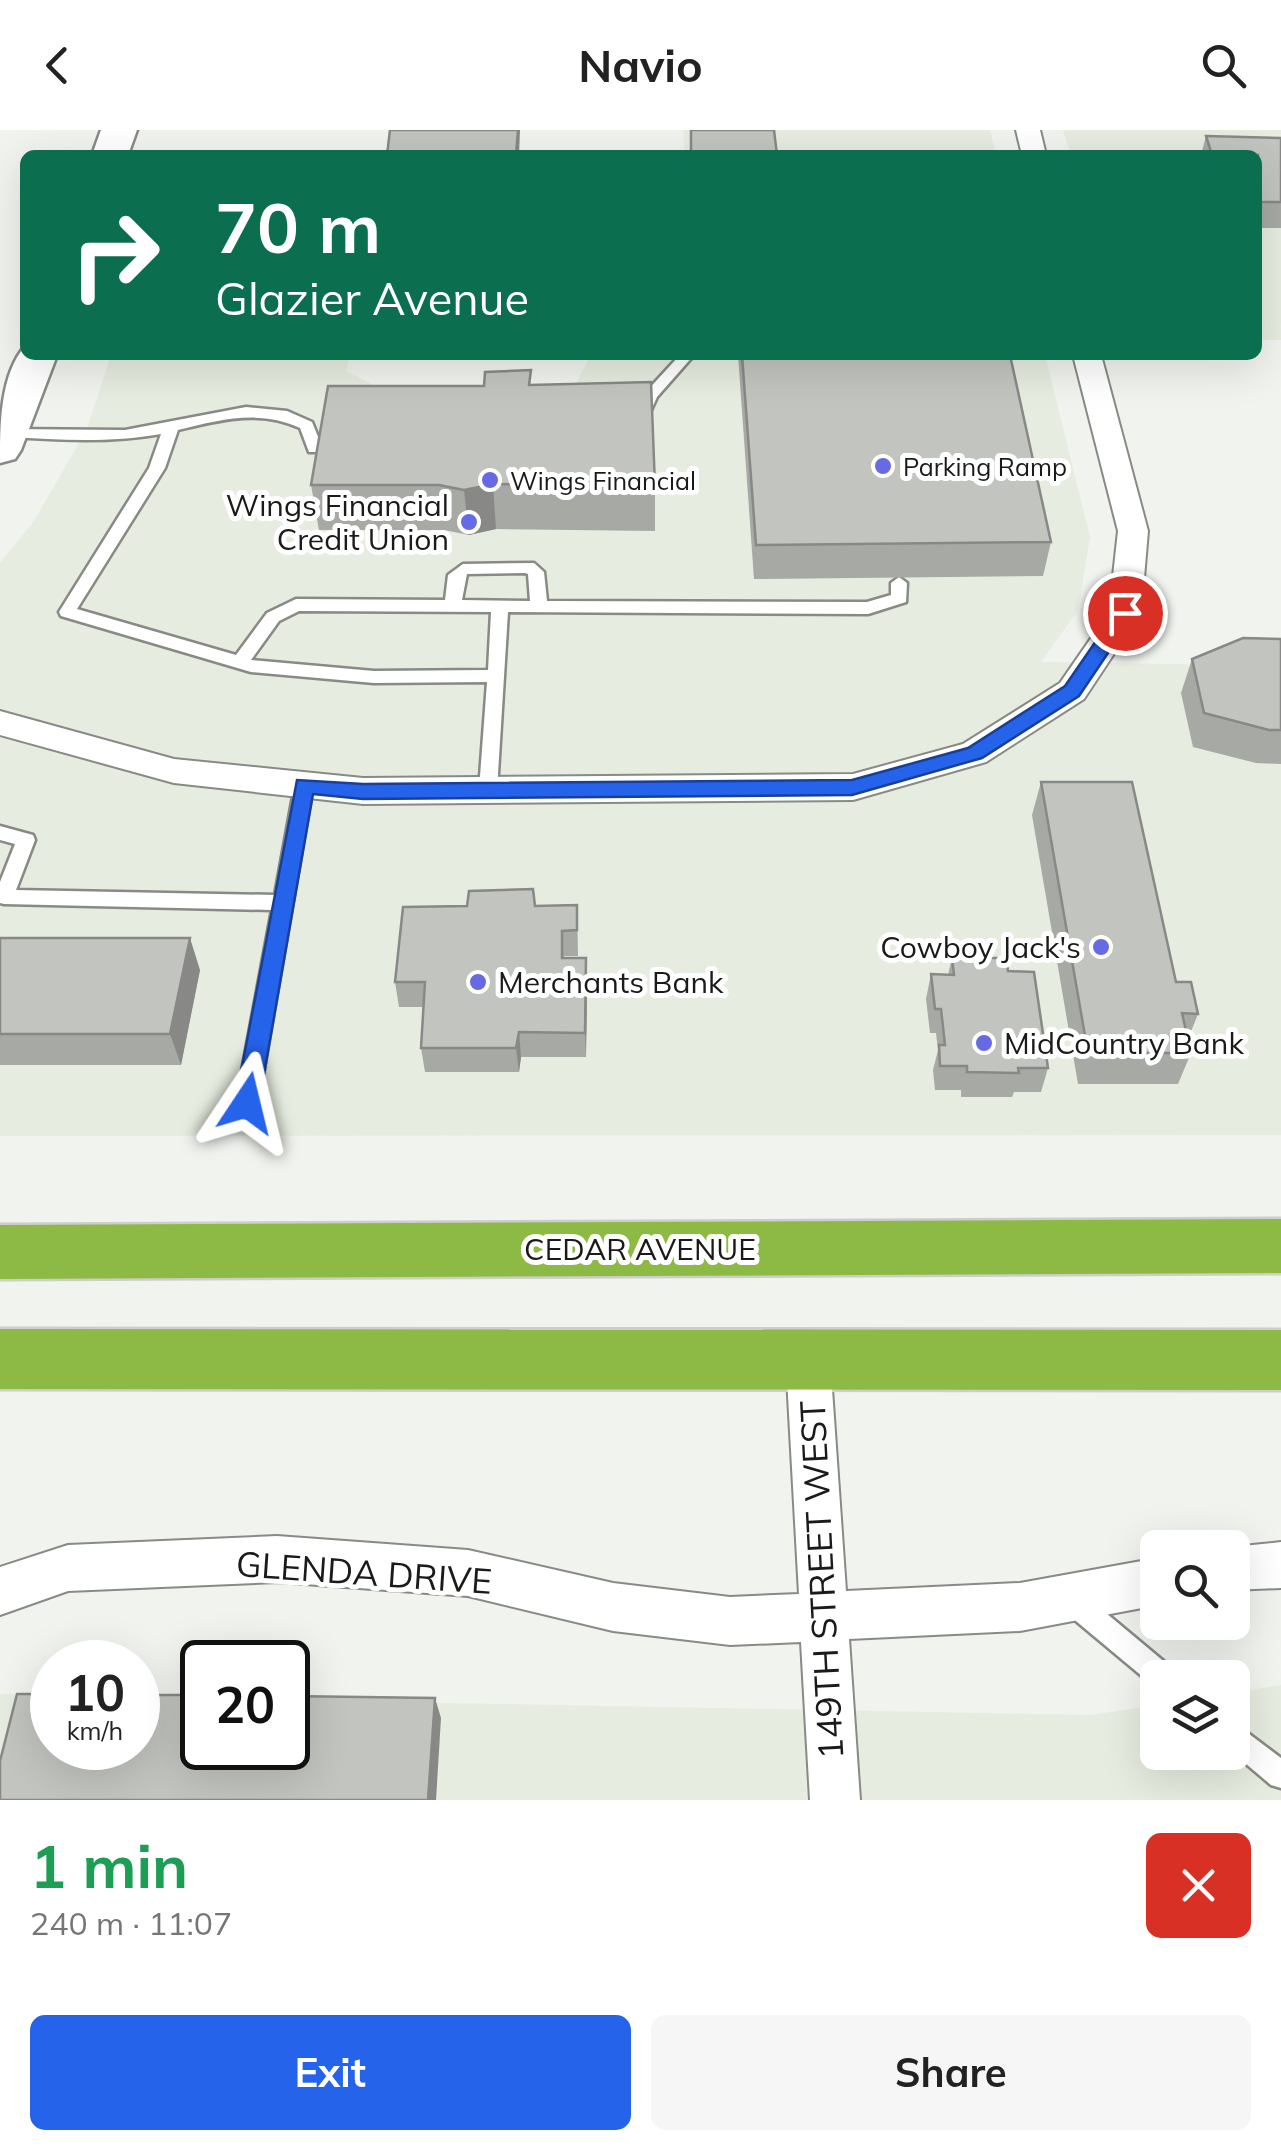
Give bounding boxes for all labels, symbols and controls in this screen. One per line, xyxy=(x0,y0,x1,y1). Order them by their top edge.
text: Navio xyxy=(578,37,703,93)
icon: back xyxy=(30,38,85,93)
icon: search xyxy=(1196,38,1251,93)
text: 70 m xyxy=(215,183,381,271)
icon: right xyxy=(50,190,180,320)
text: Glazier Avenue xyxy=(215,270,529,326)
place label: Parking Ramp xyxy=(903,451,1067,482)
marker: Parking Ramp xyxy=(872,455,894,477)
place label: Wings Financial xyxy=(510,465,696,496)
marker: Wings Financial xyxy=(479,469,501,491)
place label: Wings Financial Credit Union xyxy=(226,486,449,558)
marker: Wings Financial Credit Union xyxy=(458,511,480,533)
pin xyxy=(1083,571,1168,656)
icon: arrive xyxy=(1098,586,1153,641)
place label: Cowboy Jack's xyxy=(880,928,1081,966)
marker: Cowboy Jack's xyxy=(1090,936,1112,958)
place label: Merchants Bank xyxy=(498,963,724,1001)
marker: Merchants Bank xyxy=(467,971,489,993)
place label: MidCountry Bank xyxy=(1004,1024,1244,1062)
marker: MidCountry Bank xyxy=(973,1032,995,1054)
position arrow xyxy=(195,1051,299,1155)
street label: CEDAR AVENUE xyxy=(524,1230,756,1268)
street label: 149TH STREET WEST xyxy=(790,1399,852,1761)
map controls xyxy=(1140,1530,1250,1770)
button: search xyxy=(1140,1530,1250,1640)
street label: GLENDA DRIVE xyxy=(235,1541,493,1603)
speed limit sign: 20 xyxy=(180,1640,310,1770)
button: layers xyxy=(1140,1660,1250,1770)
text: 10 xyxy=(65,1661,125,1724)
text: km/h xyxy=(67,1715,123,1746)
text: 1 min xyxy=(30,1828,188,1903)
button: close xyxy=(1146,1833,1251,1938)
text: 240 m · 11:07 xyxy=(30,1903,232,1943)
button: Exit xyxy=(30,2015,631,2130)
button: Share xyxy=(651,2015,1251,2130)

